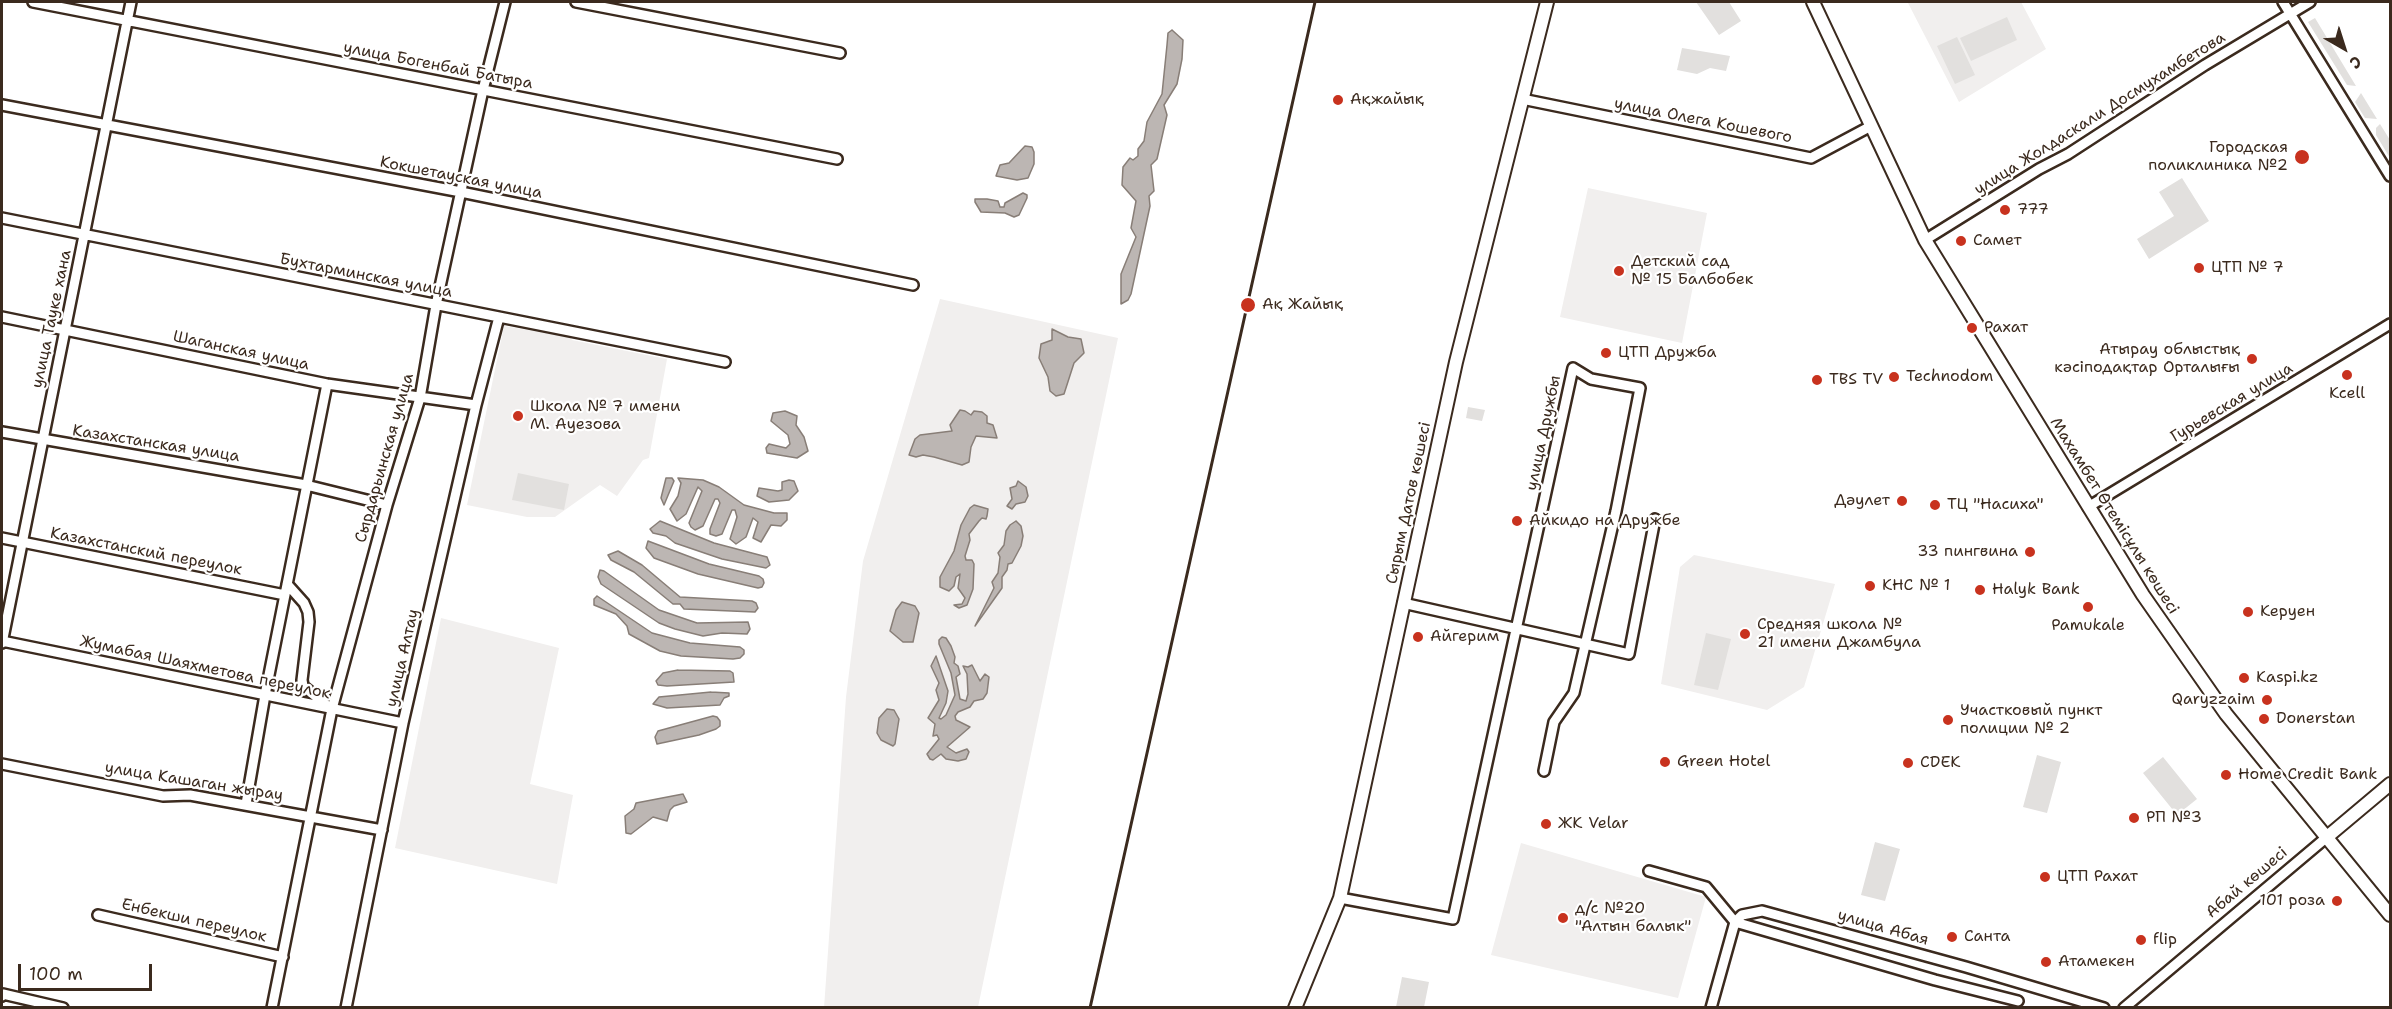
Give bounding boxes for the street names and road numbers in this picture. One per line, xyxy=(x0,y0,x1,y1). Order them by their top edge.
street label: улица Жолдаскали Досмухамбетова xyxy=(1971,28,2229,200)
street label: улица Богенбай Батыра xyxy=(342,38,534,94)
street label: улица Олега Кошевого xyxy=(1612,94,1794,148)
street label: Кокшетауская улица xyxy=(378,153,544,203)
street label: улица Тауке хана xyxy=(28,248,76,390)
street label: Бухтарминская улица xyxy=(278,250,454,302)
street label: Шаганская улица xyxy=(171,327,311,375)
street label: Гурьевская улица xyxy=(2167,359,2297,447)
street label: Сырдарьинская улица xyxy=(352,371,418,545)
street label: улица Дружбы xyxy=(1522,374,1566,492)
street label: Махамбет Өтемісұлы көшесі xyxy=(2045,414,2183,618)
street label: Сырым Датов көшесі xyxy=(1382,420,1436,586)
street label: Казахстанская улица xyxy=(71,421,241,467)
street label: Казахстанский переулок xyxy=(48,524,244,580)
street label: улица Алтау xyxy=(382,607,424,709)
street label: Жумабая Шаяхметова переулок xyxy=(78,632,332,704)
street label: улица Кашаган жырау xyxy=(103,758,285,806)
street label: Абай көшесі xyxy=(2202,843,2292,923)
street label: Енбекши переулок xyxy=(120,895,268,947)
street label: улица Абая xyxy=(1835,906,1931,950)

